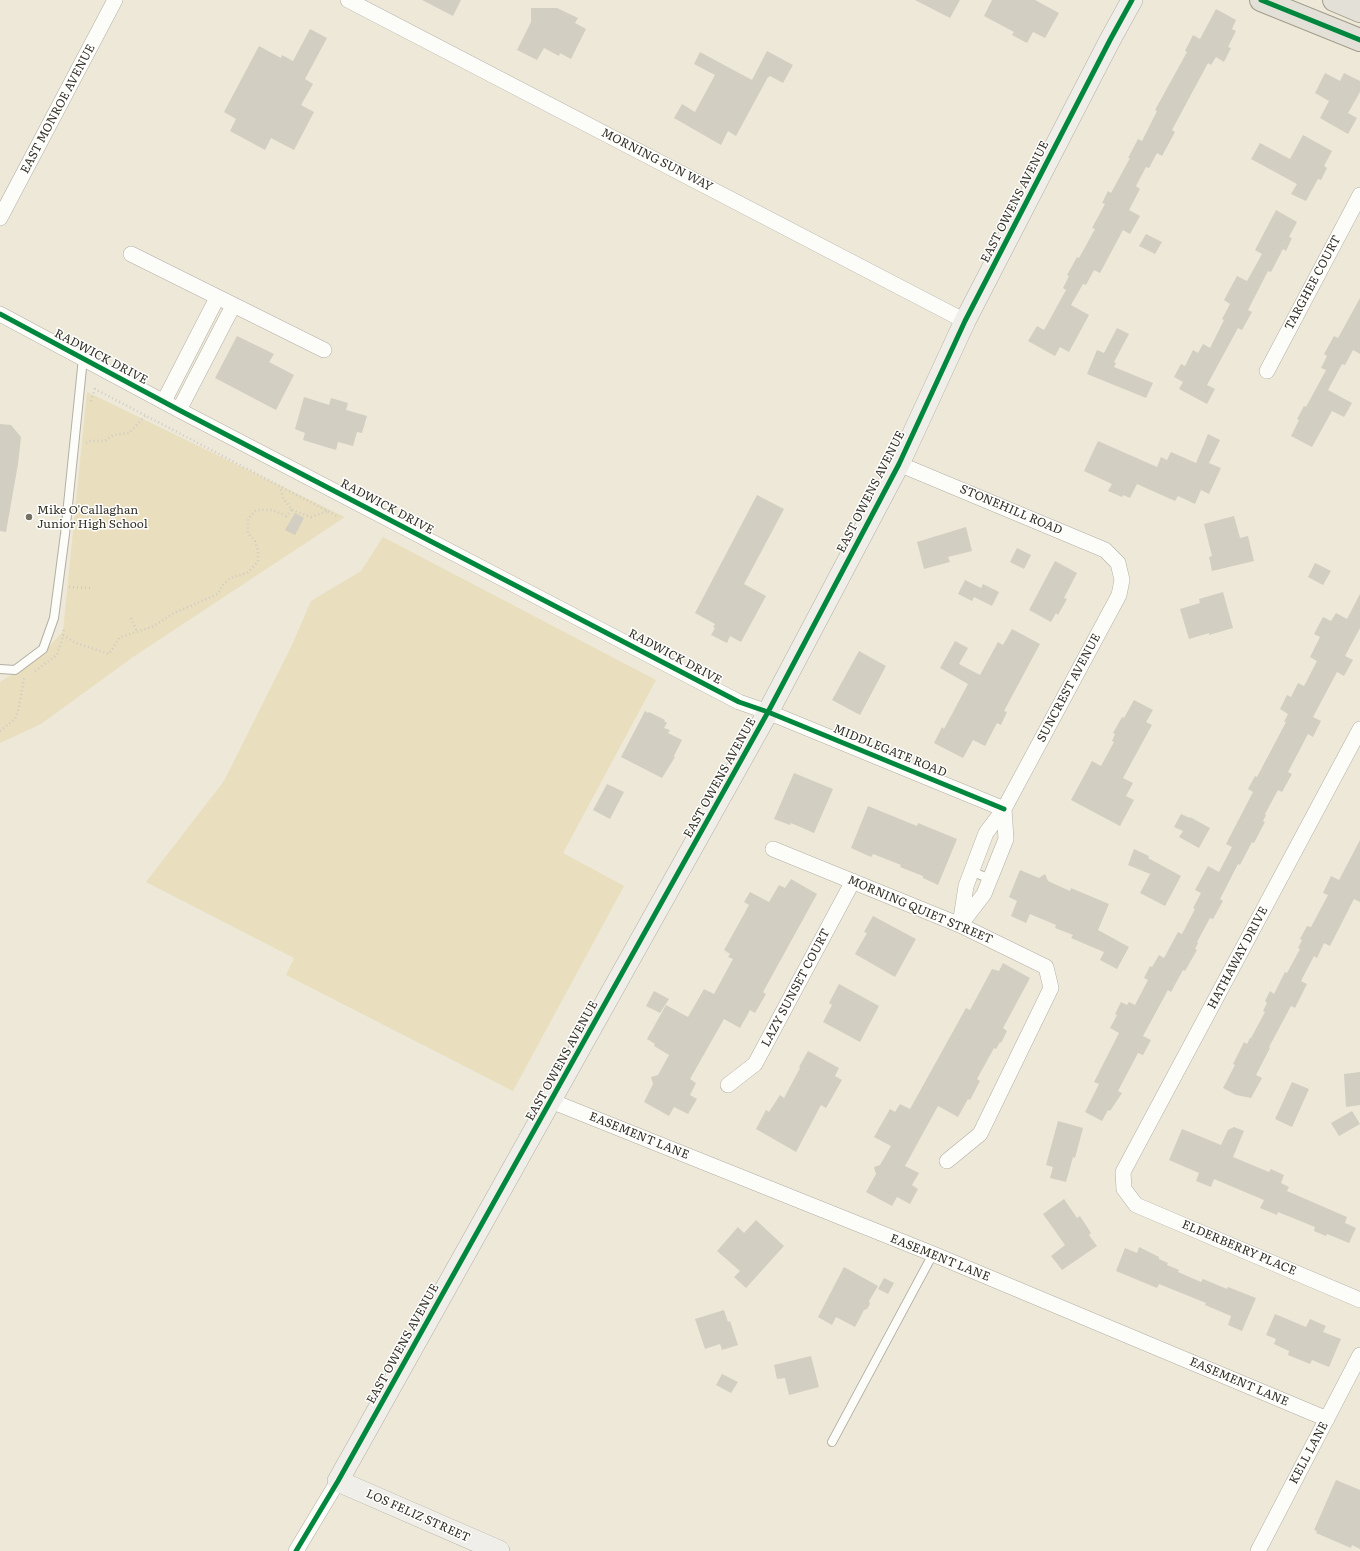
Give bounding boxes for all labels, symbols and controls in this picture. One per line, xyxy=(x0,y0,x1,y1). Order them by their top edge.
street label: EAST MONROE AVENUE xyxy=(18,42,98,176)
street label: MORNING SUN WAY xyxy=(599,126,715,194)
street label: EAST OWENS AVENUE xyxy=(978,138,1052,266)
street label: TARGHEE COURT xyxy=(1282,233,1344,333)
street label: RADWICK DRIVE xyxy=(52,326,150,388)
street label: EAST OWENS AVENUE xyxy=(834,428,908,556)
street label: RADWICK DRIVE xyxy=(338,476,436,538)
street label: STONEHILL ROAD xyxy=(958,482,1064,538)
place label: Mike O'Callaghan Junior High School xyxy=(37,503,148,531)
marker: Mike O'Callaghan Junior High School xyxy=(24,512,34,522)
street label: RADWICK DRIVE xyxy=(626,626,724,688)
street label: SUNCREST AVENUE xyxy=(1034,631,1104,745)
street label: EAST OWENS AVENUE xyxy=(681,715,759,841)
street label: MIDDLEGATE ROAD xyxy=(831,722,949,780)
street label: MORNING QUIET STREET xyxy=(845,873,995,947)
street label: HATHAWAY DRIVE xyxy=(1205,904,1271,1012)
street label: LAZY SUNSET COURT xyxy=(759,926,833,1050)
street label: EAST OWENS AVENUE xyxy=(523,998,601,1124)
street label: EASEMENT LANE xyxy=(587,1109,691,1163)
street label: ELDERBERRY PLACE xyxy=(1180,1217,1298,1279)
street label: EASEMENT LANE xyxy=(888,1231,992,1285)
street label: EAST OWENS AVENUE xyxy=(364,1281,442,1407)
street label: EASEMENT LANE xyxy=(1187,1355,1291,1409)
street label: KELL LANE xyxy=(1287,1419,1331,1487)
street label: LOS FELIZ STREET xyxy=(364,1487,472,1545)

